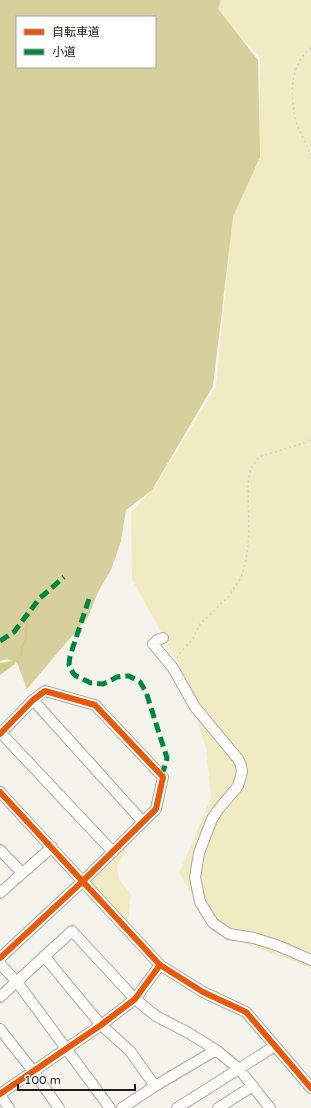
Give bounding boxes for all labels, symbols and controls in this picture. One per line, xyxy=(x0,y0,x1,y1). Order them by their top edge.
legend xyxy=(16,16,156,68)
text: 自転車道 xyxy=(52,25,100,39)
text: 小道 xyxy=(52,45,76,59)
scale bar xyxy=(18,1066,135,1092)
text: 100 m xyxy=(24,1073,61,1087)

